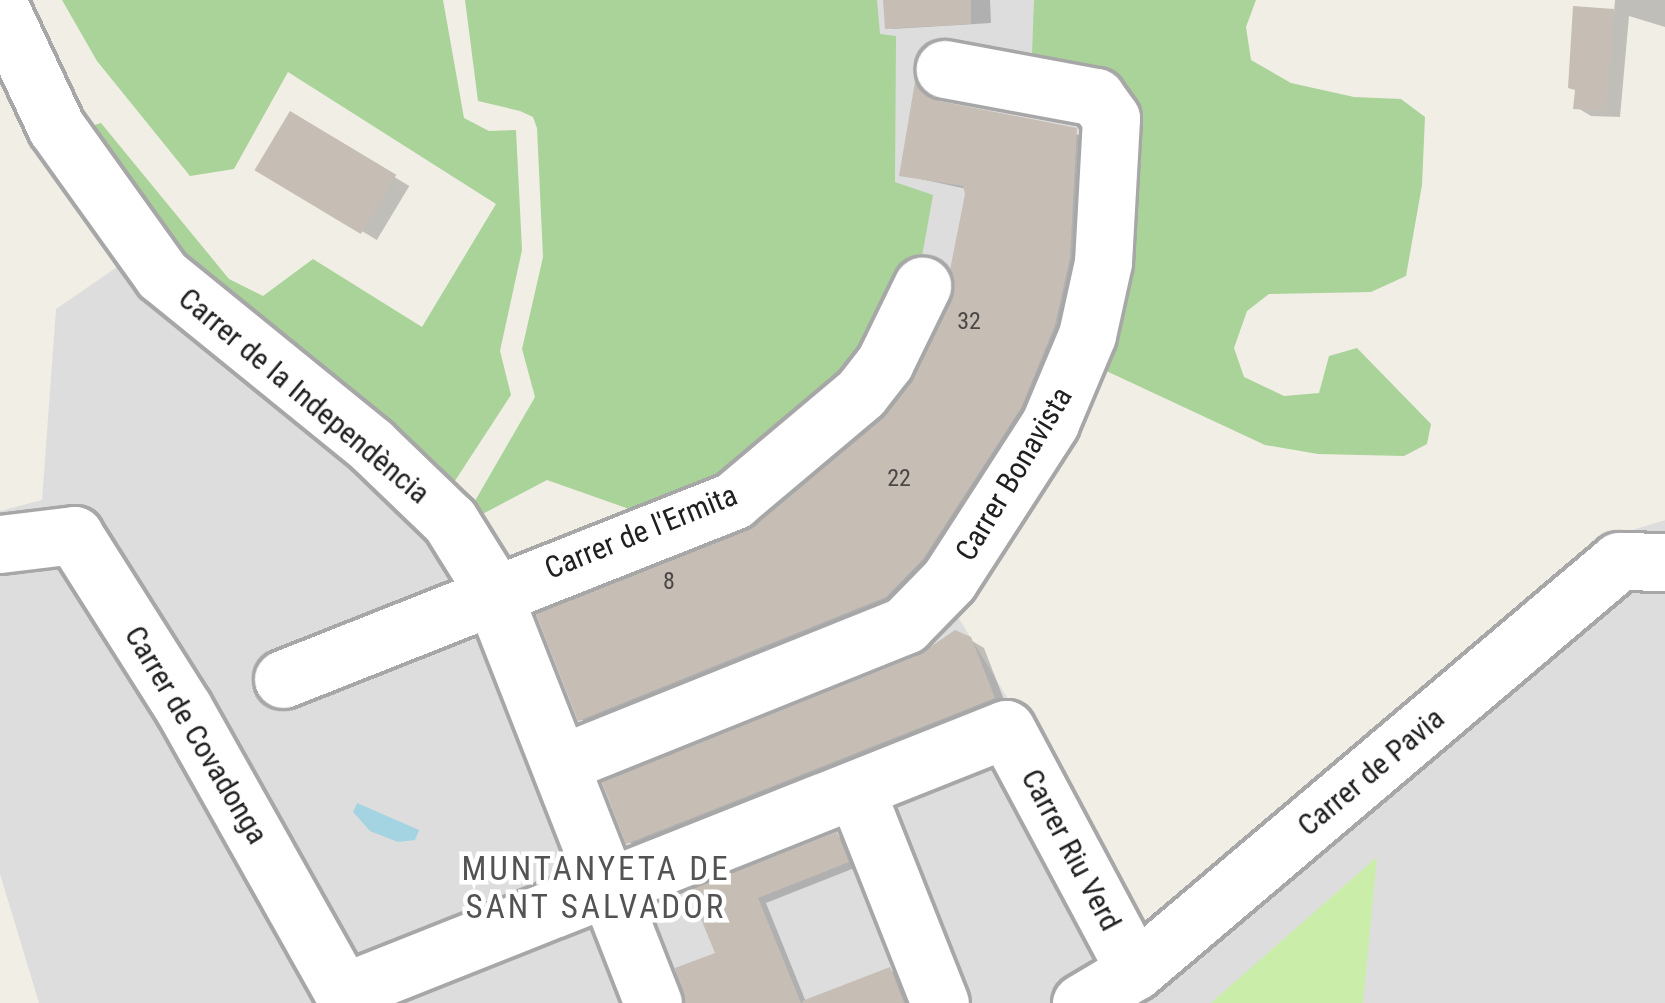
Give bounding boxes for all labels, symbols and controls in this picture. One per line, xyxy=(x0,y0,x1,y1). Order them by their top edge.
street label: Carrer de la Independència xyxy=(171,281,437,511)
house number: 32 xyxy=(957,308,981,336)
street label: Carrer Bonavista xyxy=(948,381,1080,567)
house number: 22 xyxy=(887,465,911,493)
street label: Carrer de l'Ermita xyxy=(540,477,742,587)
house number: 8 xyxy=(663,568,675,596)
street label: Carrer de Covadonga xyxy=(117,620,275,850)
street label: Carrer de Pavia xyxy=(1290,700,1452,844)
street label: Carrer Riu Verd xyxy=(1013,763,1129,937)
district label: MUNTANYETA DE SANT SALVADOR xyxy=(461,849,731,927)

